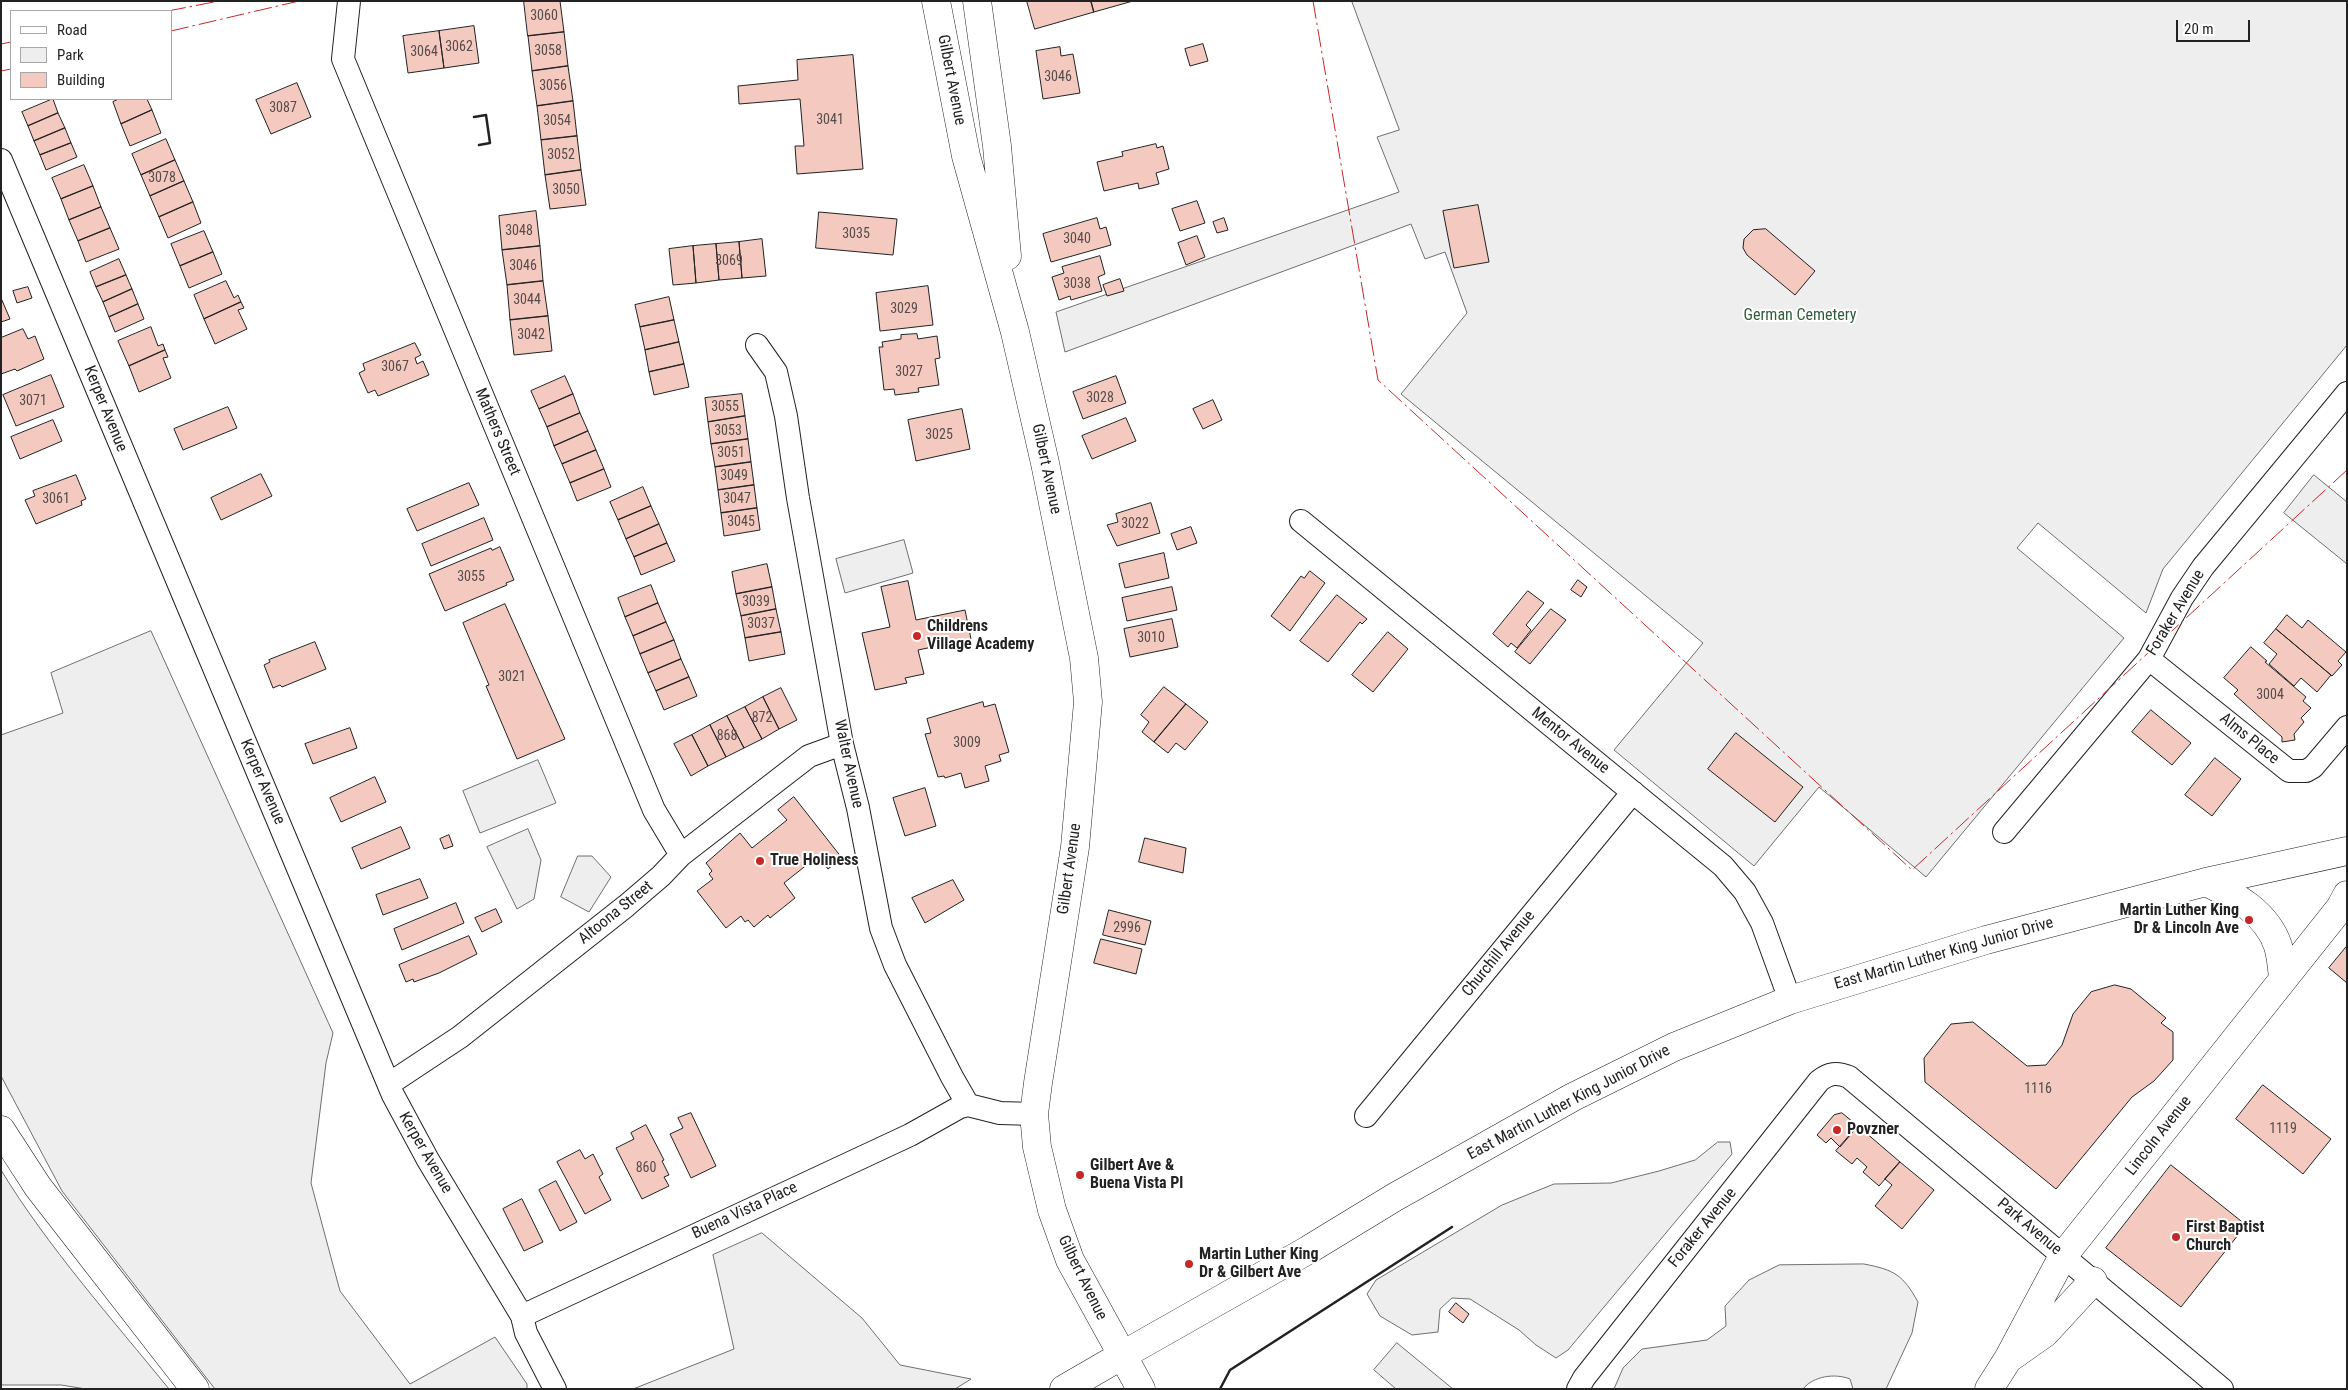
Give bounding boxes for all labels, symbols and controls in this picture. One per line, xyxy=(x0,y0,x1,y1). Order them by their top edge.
house number: 3060 xyxy=(530,8,558,24)
legend xyxy=(10,10,172,100)
scale bar xyxy=(2178,10,2252,42)
text: 20 m xyxy=(2184,20,2214,38)
text: Road xyxy=(57,21,87,39)
street label: Gilbert Avenue xyxy=(933,33,969,127)
house number: 3062 xyxy=(445,39,473,55)
house number: 3058 xyxy=(534,43,562,59)
house number: 3064 xyxy=(410,44,438,60)
text: Park xyxy=(57,46,84,64)
house number: 3046 xyxy=(1044,69,1072,85)
text: Building xyxy=(57,71,105,89)
house number: 3056 xyxy=(539,78,567,94)
house number: 3087 xyxy=(269,100,297,116)
house number: 3041 xyxy=(816,112,844,128)
house number: 3054 xyxy=(543,113,571,129)
house number: 3052 xyxy=(547,147,575,163)
house number: 3078 xyxy=(148,170,176,186)
house number: 3050 xyxy=(552,182,580,198)
house number: 3048 xyxy=(505,223,533,239)
house number: 3035 xyxy=(842,226,870,242)
house number: 3040 xyxy=(1063,231,1091,247)
house number: 3069 xyxy=(715,253,743,269)
house number: 3046 xyxy=(509,258,537,274)
house number: 3038 xyxy=(1063,276,1091,292)
house number: 3044 xyxy=(513,292,541,308)
house number: 3029 xyxy=(890,301,918,317)
park label: German Cemetery xyxy=(1744,306,1856,326)
house number: 3042 xyxy=(517,327,545,343)
house number: 3067 xyxy=(381,359,409,375)
street label: Kerper Avenue xyxy=(79,363,131,455)
house number: 3027 xyxy=(895,364,923,380)
street label: Mathers Street xyxy=(470,385,524,479)
house number: 3028 xyxy=(1086,390,1114,406)
house number: 3071 xyxy=(19,393,47,409)
house number: 3055 xyxy=(711,399,739,415)
street label: Gilbert Avenue xyxy=(1027,422,1065,516)
house number: 3053 xyxy=(714,423,742,439)
house number: 3025 xyxy=(925,427,953,443)
house number: 3051 xyxy=(717,445,745,461)
house number: 3049 xyxy=(720,468,748,484)
house number: 3061 xyxy=(42,491,70,507)
house number: 3047 xyxy=(723,491,751,507)
house number: 3045 xyxy=(727,514,755,530)
house number: 3022 xyxy=(1121,516,1149,532)
street label: Foraker Avenue xyxy=(2143,567,2209,659)
house number: 3055 xyxy=(457,569,485,585)
house number: 3039 xyxy=(742,594,770,610)
house number: 3037 xyxy=(747,616,775,632)
place label: Childrens Village Academy xyxy=(927,617,1034,655)
marker: Childrens Village Academy xyxy=(911,630,923,642)
house number: 3010 xyxy=(1137,630,1165,646)
house number: 3021 xyxy=(498,669,526,685)
house number: 3004 xyxy=(2256,687,2284,703)
street label: Mentor Avenue xyxy=(1527,704,1613,778)
street label: Alms Place xyxy=(2215,709,2283,769)
house number: 872 xyxy=(752,710,772,726)
street label: Walter Avenue xyxy=(829,718,867,810)
house number: 868 xyxy=(717,728,737,744)
house number: 3009 xyxy=(953,735,981,751)
street label: Kerper Avenue xyxy=(235,736,289,828)
street label: Gilbert Avenue xyxy=(1054,822,1086,916)
place label: True Holiness xyxy=(770,851,859,871)
marker: True Holiness xyxy=(754,855,766,867)
street label: Altoona Street xyxy=(575,877,657,949)
place label: Martin Luther King Dr & Lincoln Ave xyxy=(2119,901,2239,939)
street label: Churchill Avenue xyxy=(1458,907,1540,1001)
street label: East Martin Luther King Junior Drive xyxy=(1832,914,2056,994)
marker: Martin Luther King Dr & Lincoln Ave xyxy=(2243,914,2255,926)
house number: 2996 xyxy=(1113,920,1141,936)
street label: East Martin Luther King Junior Drive xyxy=(1464,1041,1674,1165)
house number: 1116 xyxy=(2024,1081,2052,1097)
street label: Lincoln Avenue xyxy=(2122,1092,2196,1180)
street label: Kerper Avenue xyxy=(394,1109,456,1197)
place label: Povzner xyxy=(1847,1120,1899,1140)
house number: 1119 xyxy=(2269,1121,2297,1137)
marker: Povzner xyxy=(1831,1124,1843,1136)
place label: Gilbert Ave & Buena Vista Pl xyxy=(1090,1156,1183,1194)
house number: 860 xyxy=(636,1160,656,1176)
marker: Gilbert Ave & Buena Vista Pl xyxy=(1074,1169,1086,1181)
street label: Buena Vista Place xyxy=(689,1178,801,1244)
street label: Foraker Avenue xyxy=(1665,1184,1741,1272)
street label: Park Avenue xyxy=(1993,1194,2065,1260)
place label: First Baptist Church xyxy=(2186,1218,2264,1256)
marker: First Baptist Church xyxy=(2170,1231,2182,1243)
street label: Gilbert Avenue xyxy=(1053,1232,1111,1324)
place label: Martin Luther King Dr & Gilbert Ave xyxy=(1199,1245,1319,1283)
marker: Martin Luther King Dr & Gilbert Ave xyxy=(1183,1258,1195,1270)

